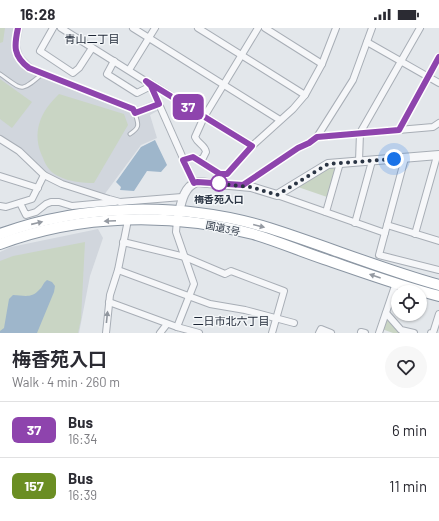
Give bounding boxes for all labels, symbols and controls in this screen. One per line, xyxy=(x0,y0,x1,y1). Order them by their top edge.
text: 16:28 xyxy=(20,5,55,23)
district label: 青山二丁目 xyxy=(65,32,120,45)
line badge: 37 xyxy=(170,94,206,120)
text: 37 xyxy=(181,98,195,115)
your location xyxy=(384,149,404,169)
marker: 梅香苑入口 xyxy=(210,174,228,192)
place label: 梅香苑入口 xyxy=(194,193,244,205)
one-way arrow xyxy=(104,217,116,224)
street label: 国道3号 xyxy=(205,218,241,238)
one-way arrow xyxy=(31,219,44,225)
one-way arrow xyxy=(253,223,265,229)
one-way arrow xyxy=(369,273,381,279)
map controls xyxy=(391,285,427,321)
button: locate xyxy=(391,285,427,321)
one-way arrow xyxy=(104,311,111,323)
district label: 二日市北六丁目 xyxy=(193,314,270,327)
button: heart xyxy=(385,346,427,388)
text: 梅香苑入口 xyxy=(12,347,107,370)
text: Walk · 4 min · 260 m xyxy=(12,374,120,390)
text: Bus xyxy=(68,413,93,431)
text: 37 xyxy=(27,421,41,438)
text: 6 min xyxy=(392,421,427,439)
text: 16:34 xyxy=(68,431,98,447)
text: Bus xyxy=(68,469,93,487)
text: 157 xyxy=(24,477,44,494)
text: 11 min xyxy=(389,477,427,495)
text: 16:39 xyxy=(68,487,97,503)

